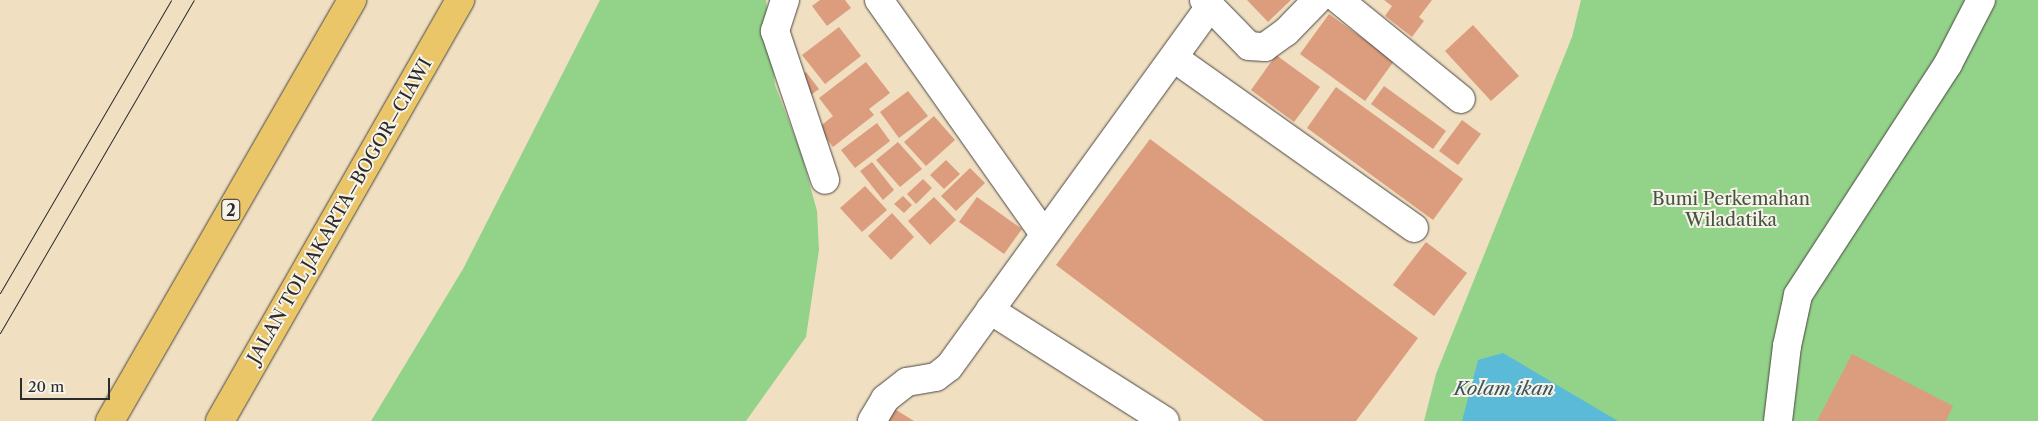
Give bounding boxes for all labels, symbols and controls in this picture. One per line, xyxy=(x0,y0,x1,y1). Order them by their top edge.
street label: JALAN TOL JAKARTA–BOGOR–CIAWI xyxy=(243,54,437,368)
park label: Bumi Perkemahan Wiladatika xyxy=(1652,189,1810,232)
road number: 2 xyxy=(221,196,241,224)
scale bar xyxy=(22,368,112,400)
text: 20 m xyxy=(28,377,64,396)
water label: Kolam ikan xyxy=(1454,378,1554,400)

